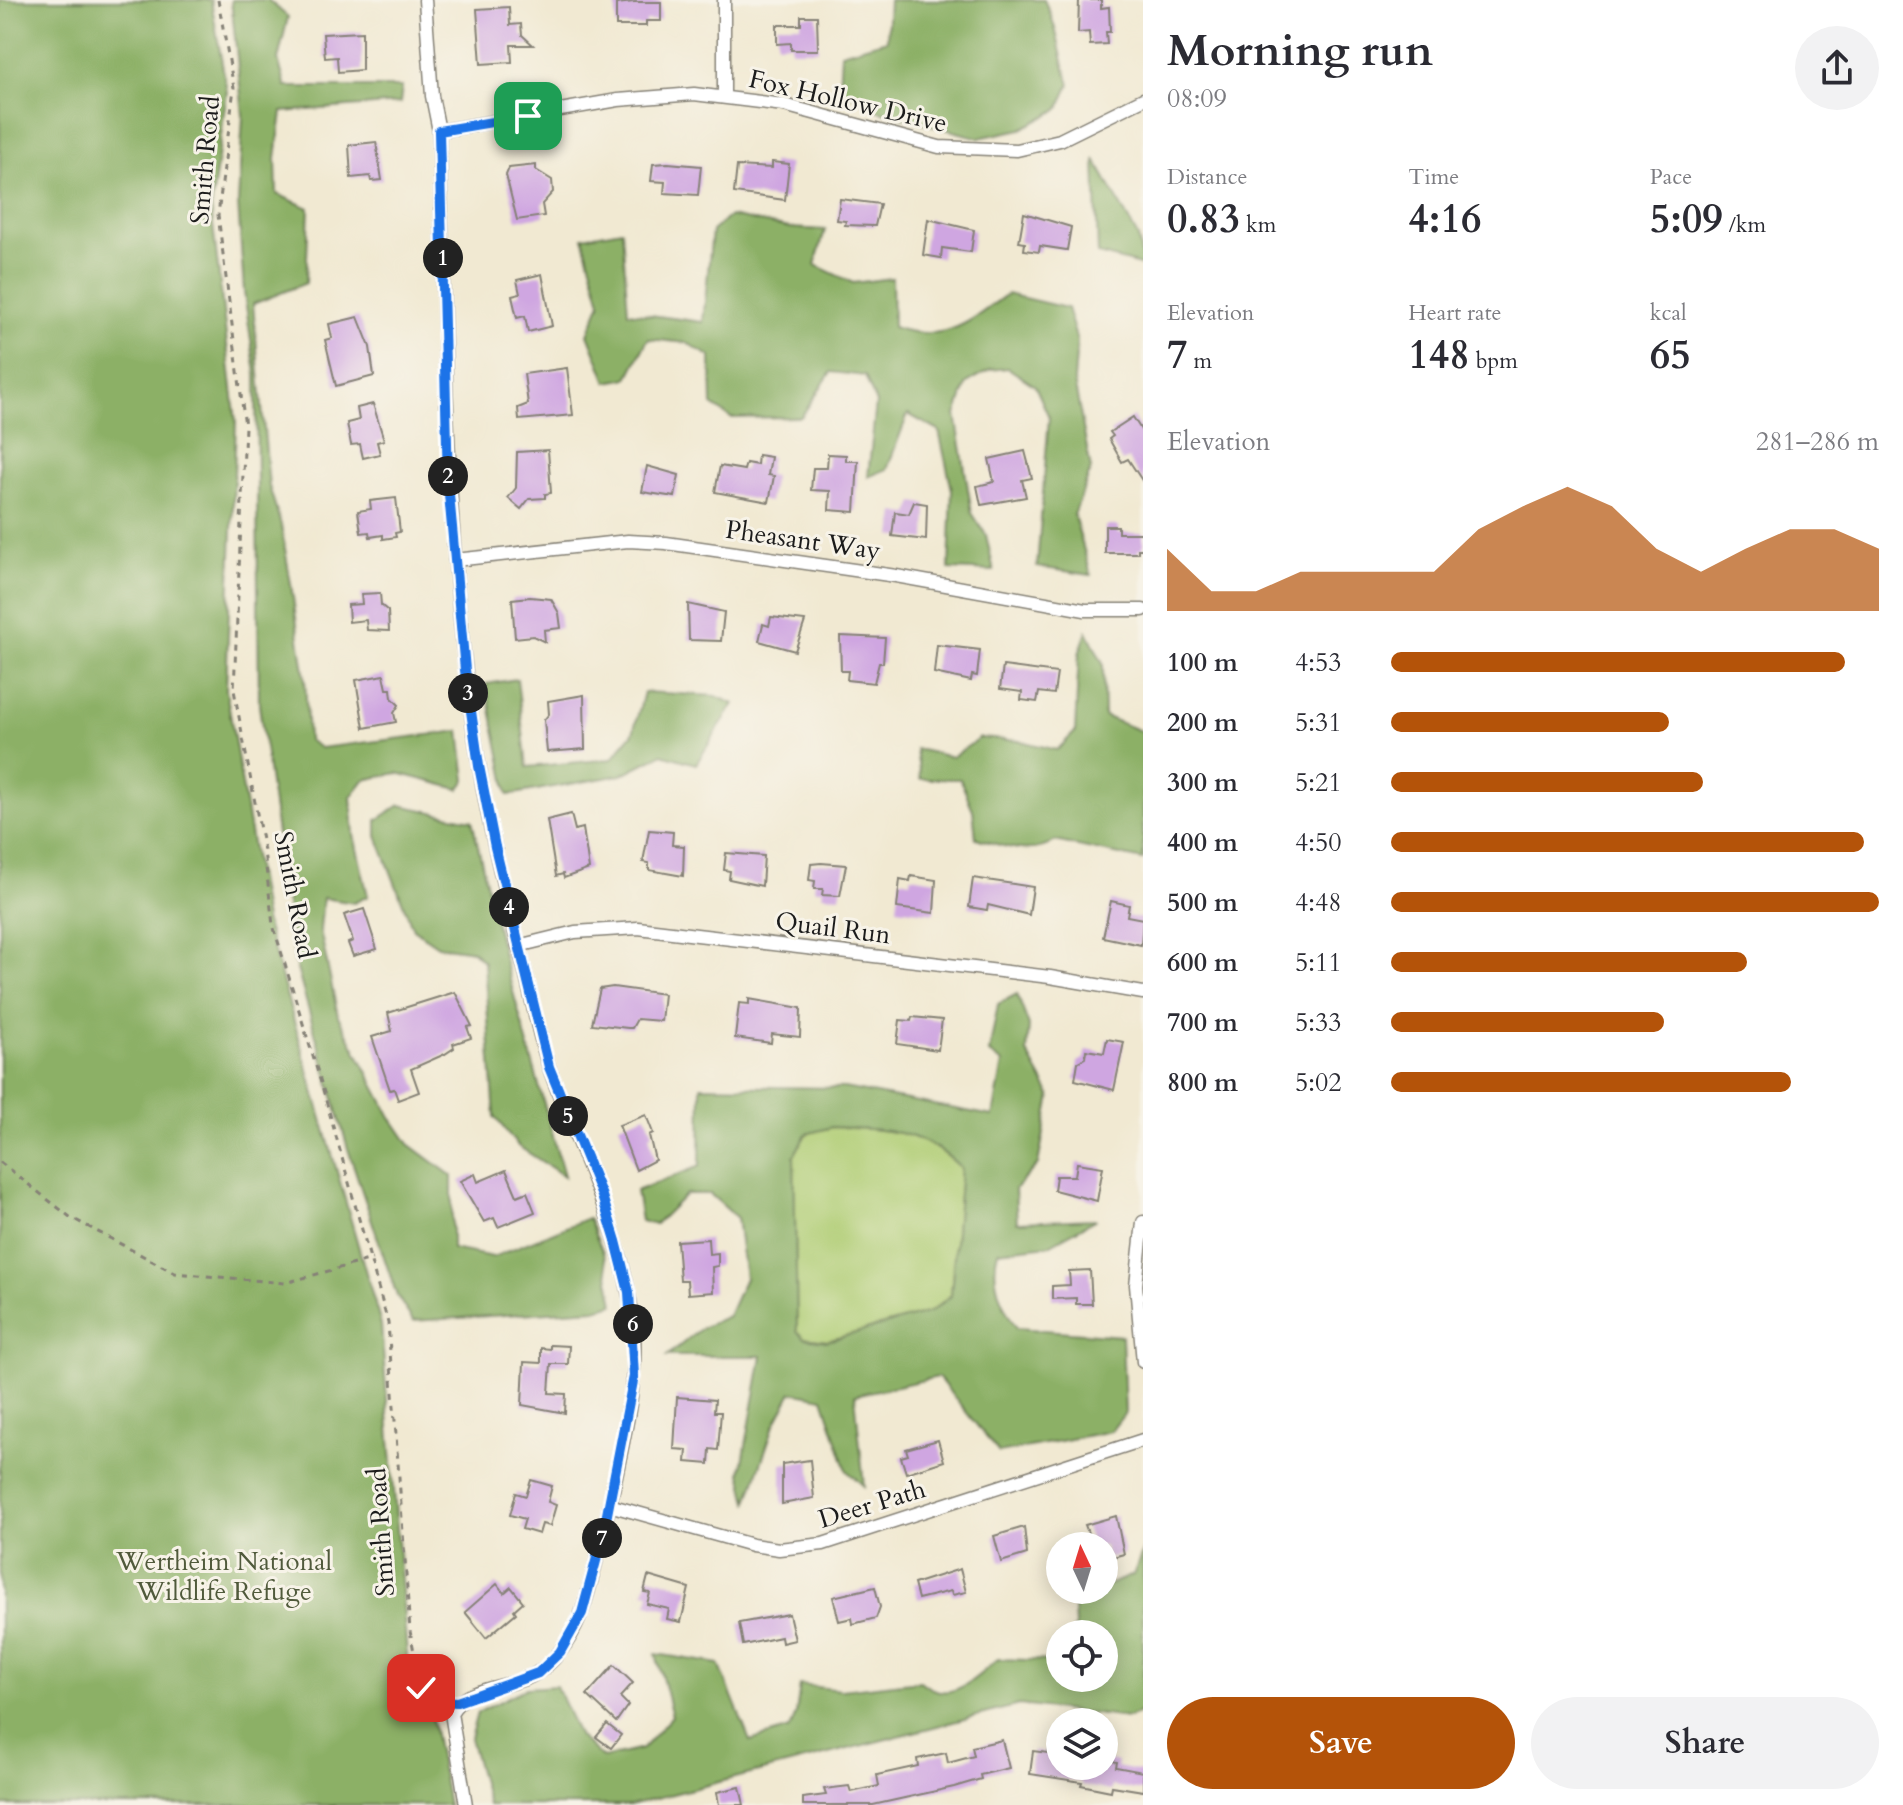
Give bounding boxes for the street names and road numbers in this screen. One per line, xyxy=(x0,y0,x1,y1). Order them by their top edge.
street label: Fox Hollow Drive xyxy=(745,61,951,141)
street label: Smith Road xyxy=(182,94,228,226)
street label: Pheasant Way xyxy=(723,512,883,568)
street label: Smith Road xyxy=(266,828,325,962)
street label: Quail Run xyxy=(773,904,893,952)
street label: Smith Road xyxy=(359,1466,403,1598)
street label: Deer Path xyxy=(814,1471,930,1537)

